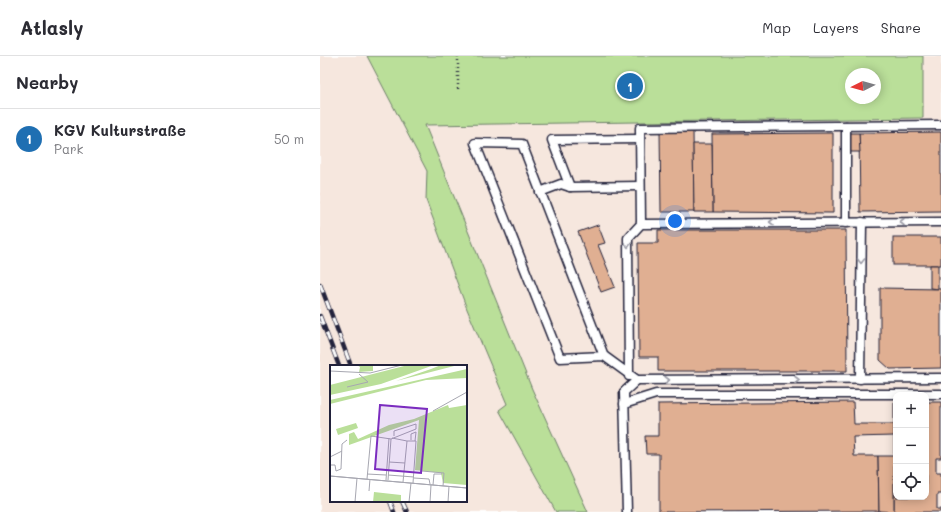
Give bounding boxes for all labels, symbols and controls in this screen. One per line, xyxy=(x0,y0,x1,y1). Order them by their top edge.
text: Atlasly xyxy=(20,15,83,40)
text: Map xyxy=(762,18,791,37)
text: Layers xyxy=(813,18,859,37)
text: Share xyxy=(881,18,921,37)
north arrow xyxy=(845,68,881,104)
text: Nearby xyxy=(16,71,78,93)
pin: 1 xyxy=(617,71,643,101)
text: KGV Kulturstraße xyxy=(54,120,186,140)
text: 1 xyxy=(26,130,32,147)
text: 50 m xyxy=(274,130,304,147)
text: Park xyxy=(54,140,83,157)
your location xyxy=(665,211,685,231)
one-way arrow xyxy=(769,218,775,226)
one-way arrow xyxy=(899,218,905,226)
one-way arrow xyxy=(624,242,632,248)
one-way arrow xyxy=(857,258,865,264)
inset map xyxy=(330,365,467,502)
one-way arrow xyxy=(794,375,800,384)
one-way arrow xyxy=(664,376,670,384)
map controls xyxy=(893,392,929,500)
button: + xyxy=(893,392,929,428)
button: − xyxy=(893,428,929,464)
button: locate xyxy=(893,464,929,500)

